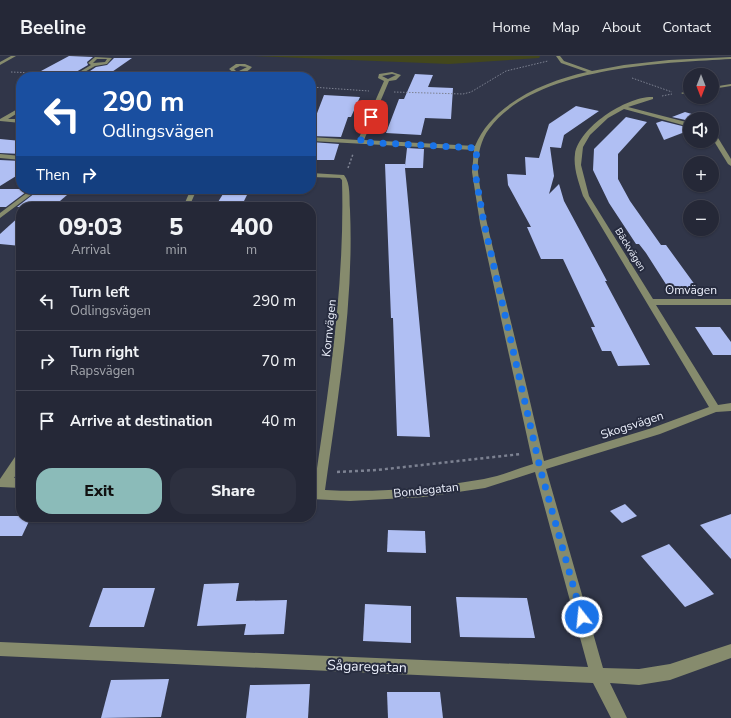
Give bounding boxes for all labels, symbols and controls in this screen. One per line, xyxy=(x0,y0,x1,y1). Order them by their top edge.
text: Beeline xyxy=(20,15,86,41)
text: Home xyxy=(492,18,530,37)
text: Map xyxy=(552,18,580,37)
text: About xyxy=(602,18,641,37)
text: Contact xyxy=(663,18,711,37)
north arrow xyxy=(683,68,719,104)
map controls xyxy=(683,68,719,236)
text: 290 m xyxy=(102,83,185,121)
icon: left xyxy=(36,88,88,140)
pin xyxy=(354,100,388,134)
icon: arrive xyxy=(360,106,382,128)
button: sound xyxy=(683,112,719,148)
text: Odlingsvägen xyxy=(102,119,214,143)
button: + xyxy=(683,156,719,192)
icon: right xyxy=(78,164,100,186)
text: Then xyxy=(36,165,70,185)
button: − xyxy=(683,200,719,236)
text: 09:03 xyxy=(59,211,123,243)
text: 5 xyxy=(169,211,184,243)
text: 400 xyxy=(230,211,273,243)
street label: Bäckvägen xyxy=(611,225,649,274)
text: Arrival xyxy=(71,241,110,259)
text: min xyxy=(166,241,187,259)
text: m xyxy=(246,241,257,259)
text: Turn left xyxy=(70,282,129,302)
street label: Omvägen xyxy=(665,282,717,298)
icon: left xyxy=(36,290,58,312)
text: 290 m xyxy=(252,291,296,311)
street label: Kornvägen xyxy=(318,298,340,358)
text: Odlingsvägen xyxy=(70,302,151,320)
text: Turn right xyxy=(70,342,139,362)
icon: right xyxy=(36,350,58,372)
text: 70 m xyxy=(261,351,296,371)
text: Rapsvägen xyxy=(70,362,135,380)
street label: Skogsvägen xyxy=(598,407,666,443)
icon: arrive xyxy=(36,410,58,432)
text: Arrive at destination xyxy=(70,411,213,431)
text: 40 m xyxy=(261,411,296,431)
button: Exit xyxy=(36,468,162,514)
button: Share xyxy=(170,468,296,514)
street label: Bondegatan xyxy=(392,479,460,501)
position arrow xyxy=(561,596,603,638)
street label: Sågaregatan xyxy=(327,656,407,677)

